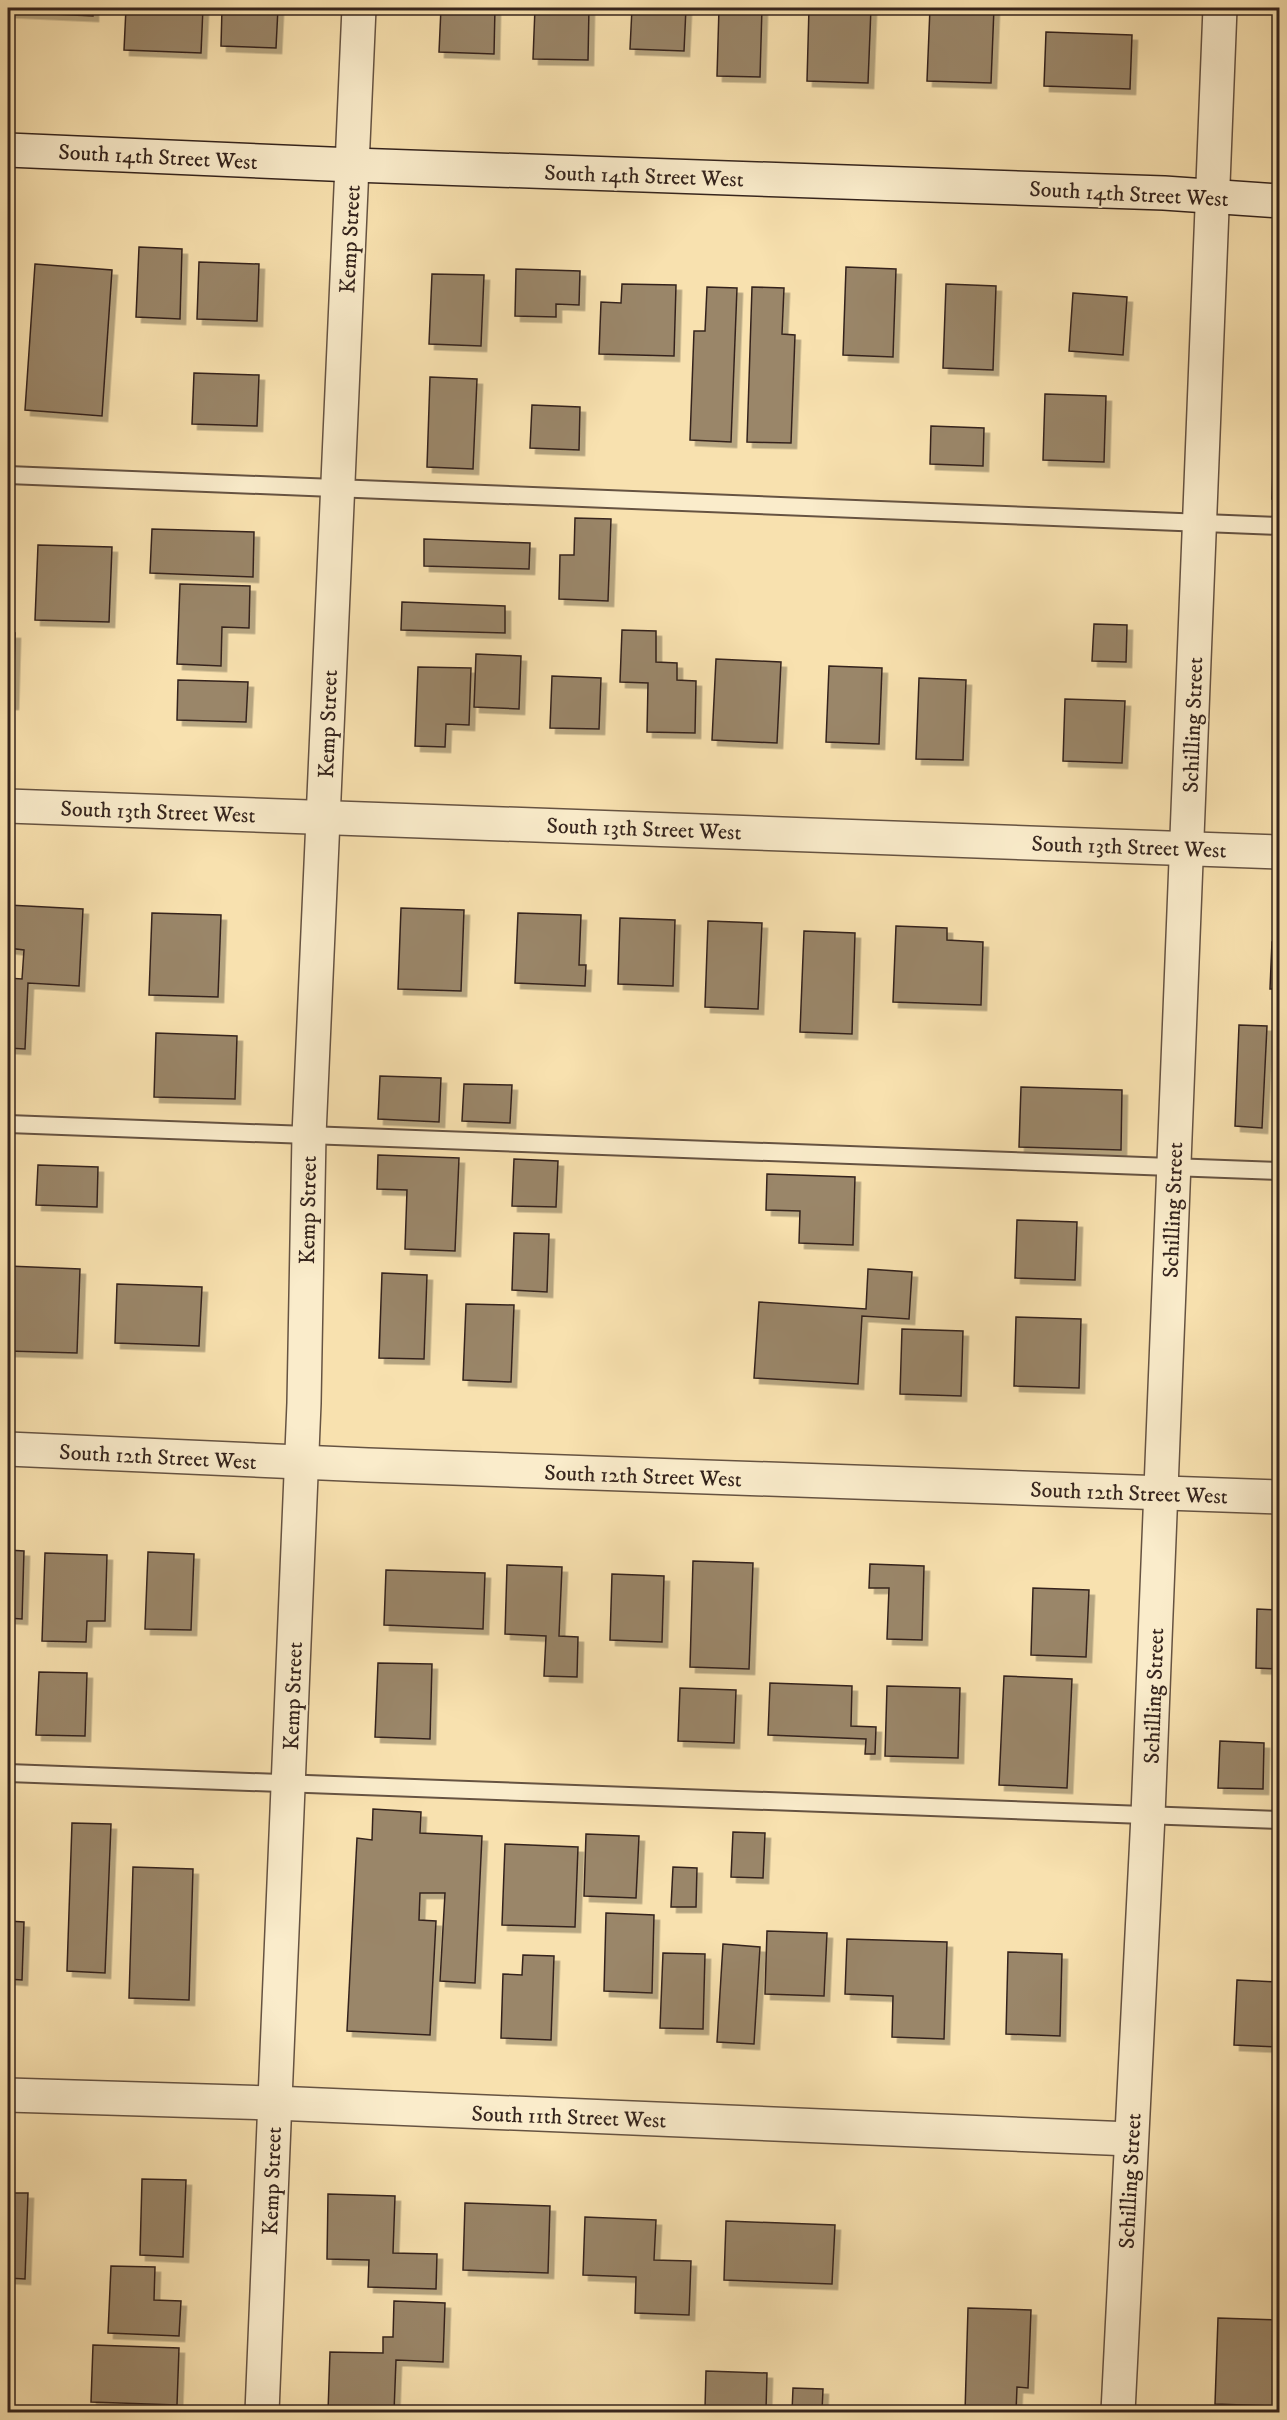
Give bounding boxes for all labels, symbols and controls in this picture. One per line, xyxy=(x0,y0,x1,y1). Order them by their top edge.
street label: South 14th Street West xyxy=(58,139,258,176)
street label: South 14th Street West xyxy=(544,160,744,193)
street label: South 14th Street West xyxy=(1029,176,1229,213)
street label: Kemp Street xyxy=(334,184,367,294)
street label: Schilling Street xyxy=(1178,657,1209,794)
street label: Kemp Street xyxy=(313,669,344,779)
street label: South 13th Street West xyxy=(60,796,256,829)
street label: South 13th Street West xyxy=(546,813,742,846)
street label: South 13th Street West xyxy=(1031,831,1227,864)
street label: Schilling Street xyxy=(1158,1142,1189,1279)
street label: Kemp Street xyxy=(294,1155,323,1265)
street label: South 12th Street West xyxy=(58,1439,257,1476)
street label: South 12th Street West xyxy=(544,1460,742,1493)
street label: South 12th Street West xyxy=(1030,1477,1228,1510)
street label: Schilling Street xyxy=(1139,1628,1170,1765)
street label: Kemp Street xyxy=(278,1641,309,1751)
street label: South 11th Street West xyxy=(471,2101,667,2134)
street label: Schilling Street xyxy=(1113,2112,1148,2250)
street label: Kemp Street xyxy=(257,2126,288,2236)

